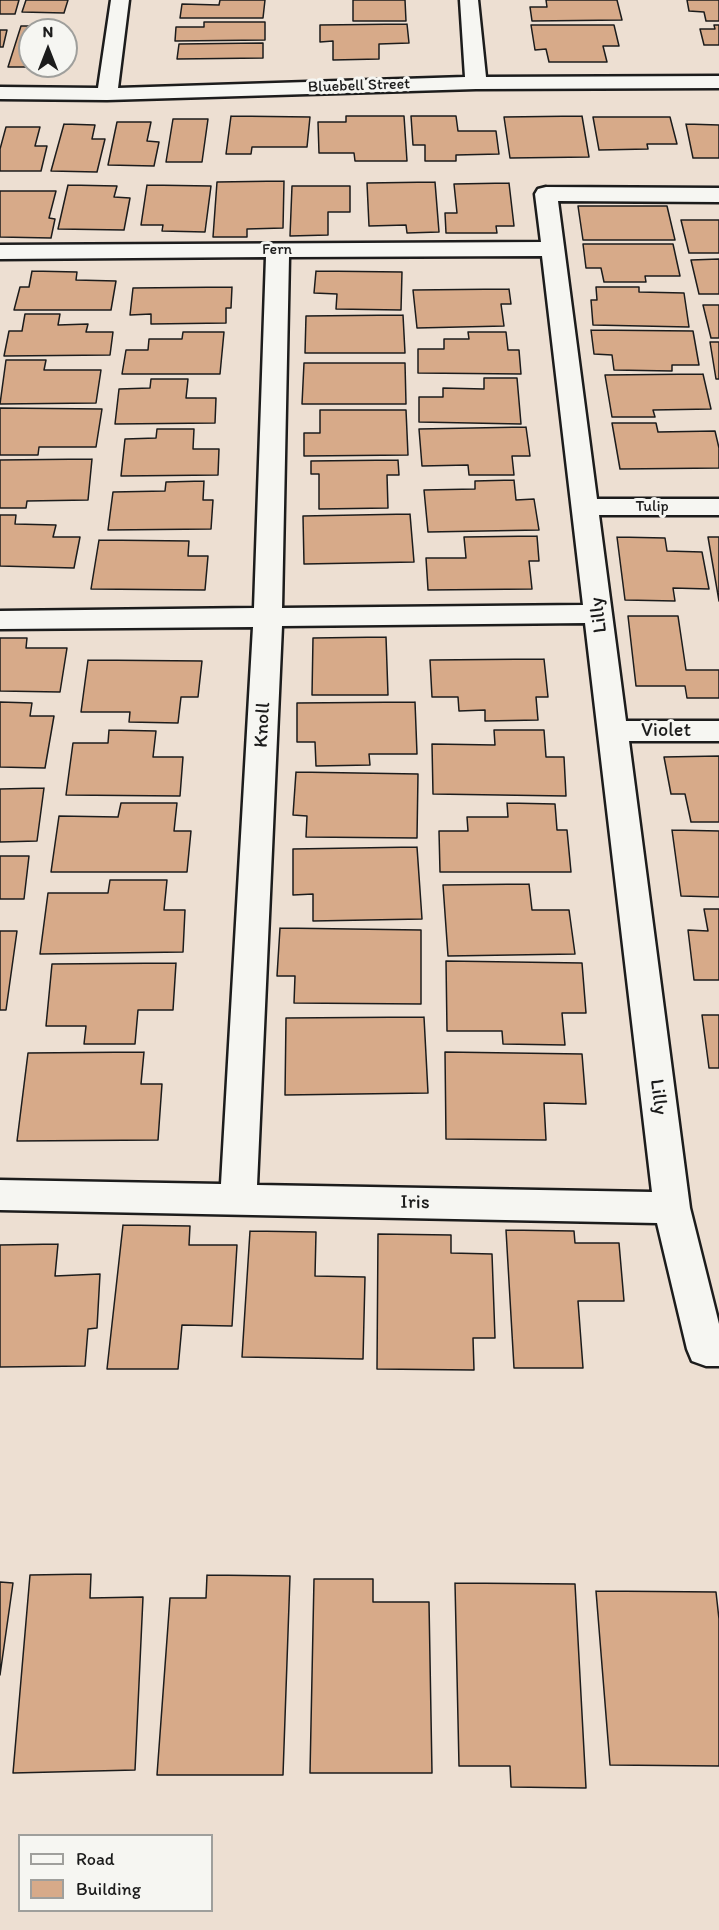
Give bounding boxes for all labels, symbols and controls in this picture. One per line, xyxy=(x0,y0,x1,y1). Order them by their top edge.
north arrow xyxy=(18,18,78,78)
text: N xyxy=(43,22,53,41)
street label: Bluebell Street xyxy=(308,75,410,97)
street label: Fern xyxy=(262,240,292,260)
street label: Tulip xyxy=(635,497,669,517)
street label: Lilly xyxy=(585,596,613,634)
street label: Knoll xyxy=(250,702,276,748)
street label: Violet xyxy=(641,719,691,743)
street label: Lilly xyxy=(644,1078,672,1116)
street label: Iris xyxy=(400,1191,430,1215)
legend xyxy=(18,1834,213,1912)
text: Road xyxy=(76,1848,115,1870)
text: Building xyxy=(76,1878,141,1900)

